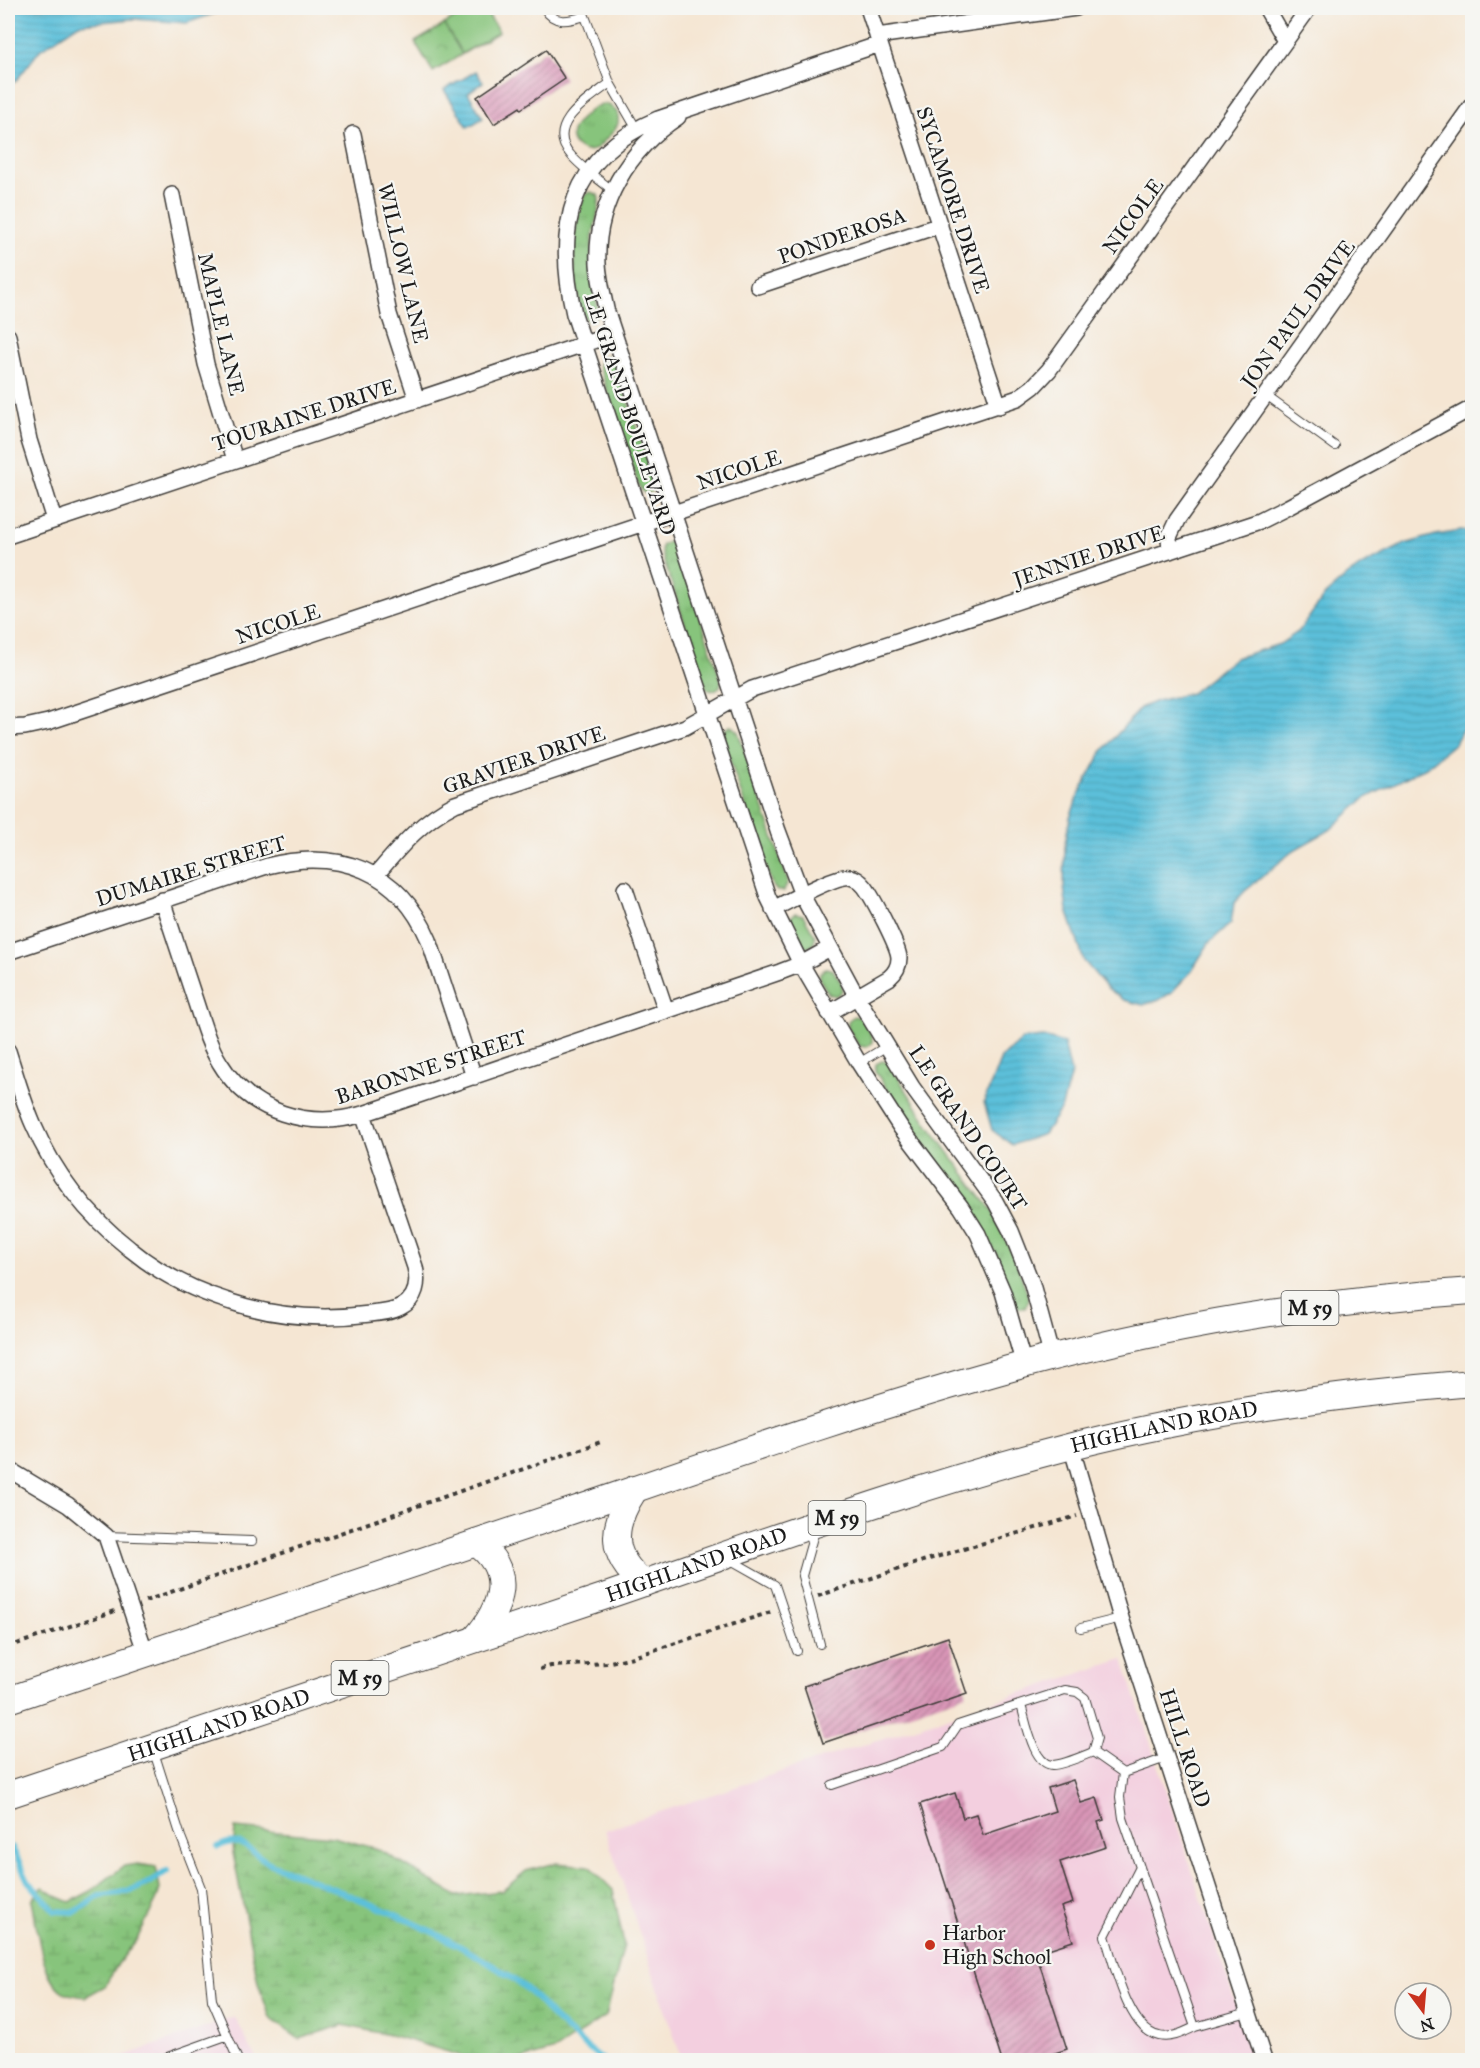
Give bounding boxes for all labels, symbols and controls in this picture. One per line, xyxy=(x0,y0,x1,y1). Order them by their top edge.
street label: SYCAMORE DRIVE xyxy=(911,103,995,297)
street label: NICOLE xyxy=(1097,173,1169,259)
street label: WILLOW LANE xyxy=(372,181,434,345)
street label: PONDEROSA xyxy=(775,202,909,270)
street label: JON PAUL DRIVE xyxy=(1234,235,1361,395)
street label: MAPLE LANE xyxy=(192,250,250,398)
street label: LE GRAND BOULEVARD xyxy=(578,289,682,539)
street label: TOURAINE DRIVE xyxy=(209,373,399,457)
street label: NICOLE xyxy=(694,444,784,496)
street label: JENNIE DRIVE xyxy=(1008,519,1168,593)
street label: NICOLE xyxy=(233,598,323,650)
street label: GRAVIER DRIVE xyxy=(439,720,609,800)
street label: DUMAIRE STREET xyxy=(93,830,289,912)
street label: BARONNE STREET xyxy=(332,1024,530,1110)
street label: LE GRAND COURT xyxy=(903,1040,1033,1216)
road number: M 59 xyxy=(1282,1291,1338,1325)
street label: HIGHLAND ROAD xyxy=(1068,1395,1260,1459)
road number: M 59 xyxy=(808,1501,866,1535)
street label: HIGHLAND ROAD xyxy=(602,1521,791,1608)
road number: M 59 xyxy=(332,1661,388,1695)
street label: HIGHLAND ROAD xyxy=(124,1683,313,1768)
street label: HILL ROAD xyxy=(1154,1685,1216,1811)
place label: Harbor High School xyxy=(942,1920,1052,1970)
marker: Harbor High School xyxy=(923,1938,937,1952)
north arrow xyxy=(1393,1981,1453,2041)
text: N xyxy=(1417,2014,1436,2036)

